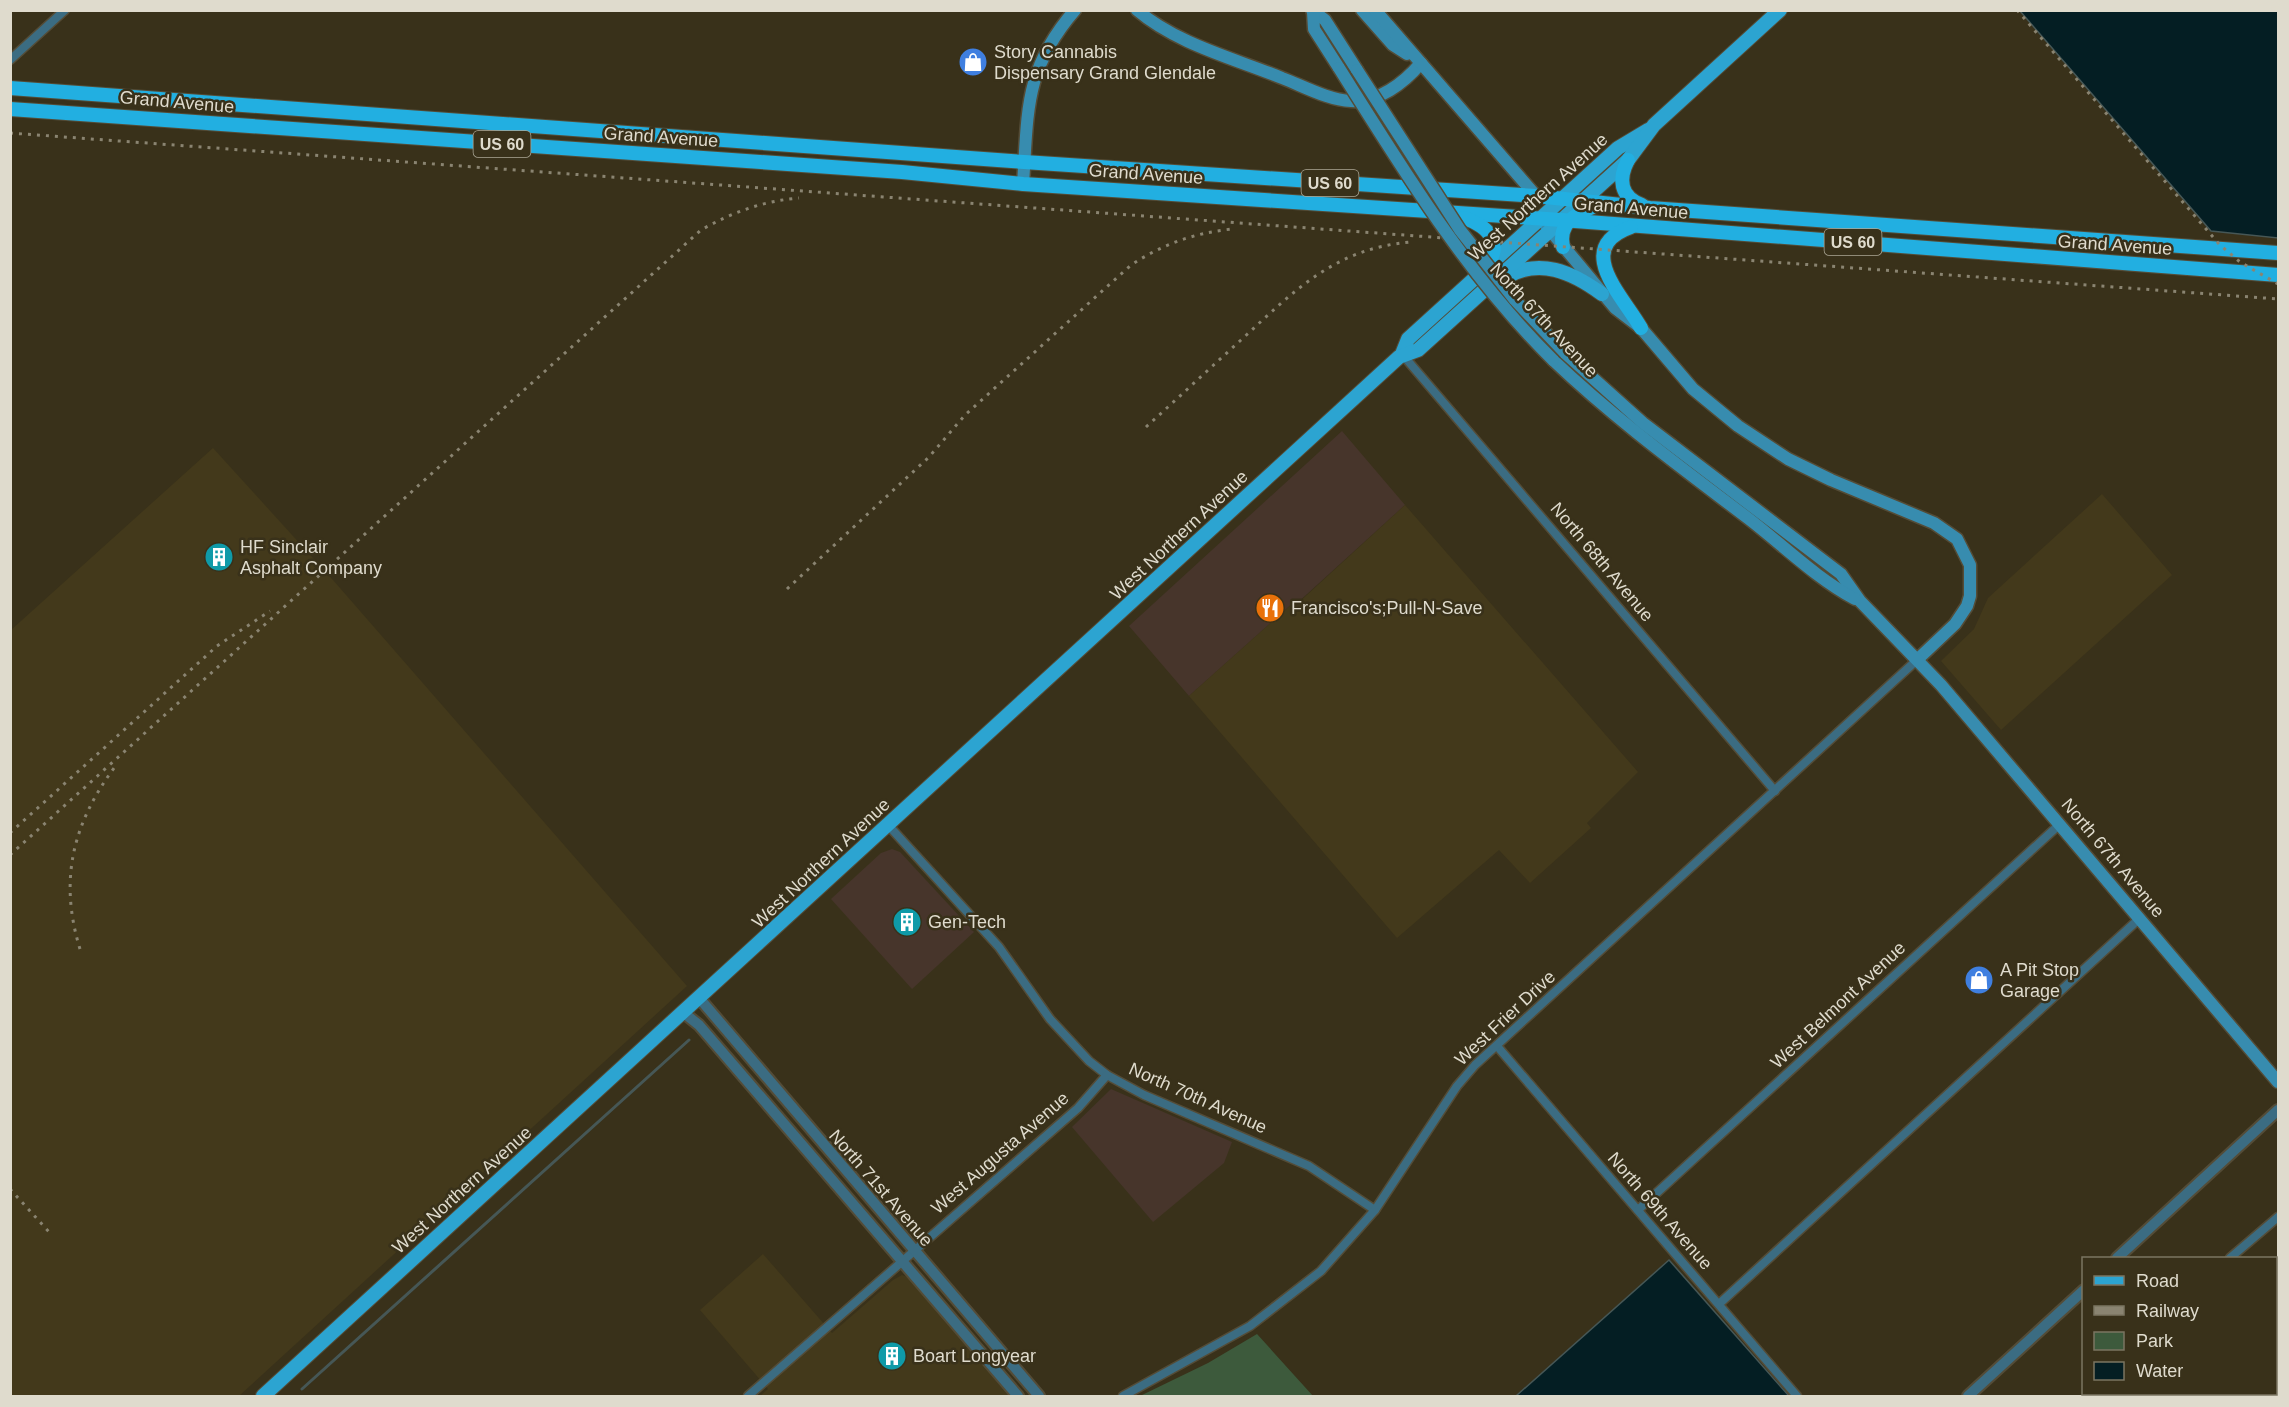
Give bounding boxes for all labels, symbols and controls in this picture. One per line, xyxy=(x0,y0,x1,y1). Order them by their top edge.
place label: Story Cannabis Dispensary Grand Glendale xyxy=(994,42,1216,83)
shop icon: Story Cannabis Dispensary Grand Glendale xyxy=(957,46,989,78)
street label: Grand Avenue xyxy=(119,87,235,117)
street label: Grand Avenue xyxy=(603,123,719,151)
street label: West Northern Avenue xyxy=(1464,129,1612,265)
road number: US 60 xyxy=(474,131,530,157)
street label: Grand Avenue xyxy=(1088,160,1204,188)
road number: US 60 xyxy=(1302,170,1358,196)
street label: Grand Avenue xyxy=(1573,193,1689,223)
road number: US 60 xyxy=(1824,229,1882,255)
street label: Grand Avenue xyxy=(2057,231,2173,259)
street label: North 67th Avenue xyxy=(1486,259,1602,381)
street label: West Northern Avenue xyxy=(1106,466,1252,604)
street label: North 68th Avenue xyxy=(1547,499,1657,625)
place label: HF Sinclair Asphalt Company xyxy=(240,537,382,578)
building icon: HF Sinclair Asphalt Company xyxy=(203,541,235,573)
restaurant icon: Francisco's;Pull-N-Save xyxy=(1254,592,1286,624)
place label: Francisco's;Pull-N-Save xyxy=(1291,598,1483,618)
street label: West Northern Avenue xyxy=(748,794,894,932)
street label: North 67th Avenue xyxy=(2058,795,2168,921)
building icon: Gen-Tech xyxy=(891,906,923,938)
place label: Gen-Tech xyxy=(928,912,1006,932)
street label: West Belmont Avenue xyxy=(1767,938,1909,1072)
place label: A Pit Stop Garage xyxy=(2000,960,2079,1001)
shop icon: A Pit Stop Garage xyxy=(1963,964,1995,996)
street label: West Frier Drive xyxy=(1451,966,1559,1070)
street label: North 70th Avenue xyxy=(1126,1059,1270,1137)
street label: West Augusta Avenue xyxy=(927,1088,1073,1218)
street label: West Northern Avenue xyxy=(388,1122,536,1258)
street label: North 71st Avenue xyxy=(825,1126,937,1250)
street label: North 69th Avenue xyxy=(1604,1148,1716,1274)
legend xyxy=(2082,1257,2277,1395)
text: Road xyxy=(2136,1271,2179,1291)
text: Railway xyxy=(2136,1301,2199,1321)
text: Park xyxy=(2136,1331,2174,1351)
building icon: Boart Longyear xyxy=(876,1340,908,1372)
place label: Boart Longyear xyxy=(913,1346,1036,1366)
text: Water xyxy=(2136,1361,2183,1381)

